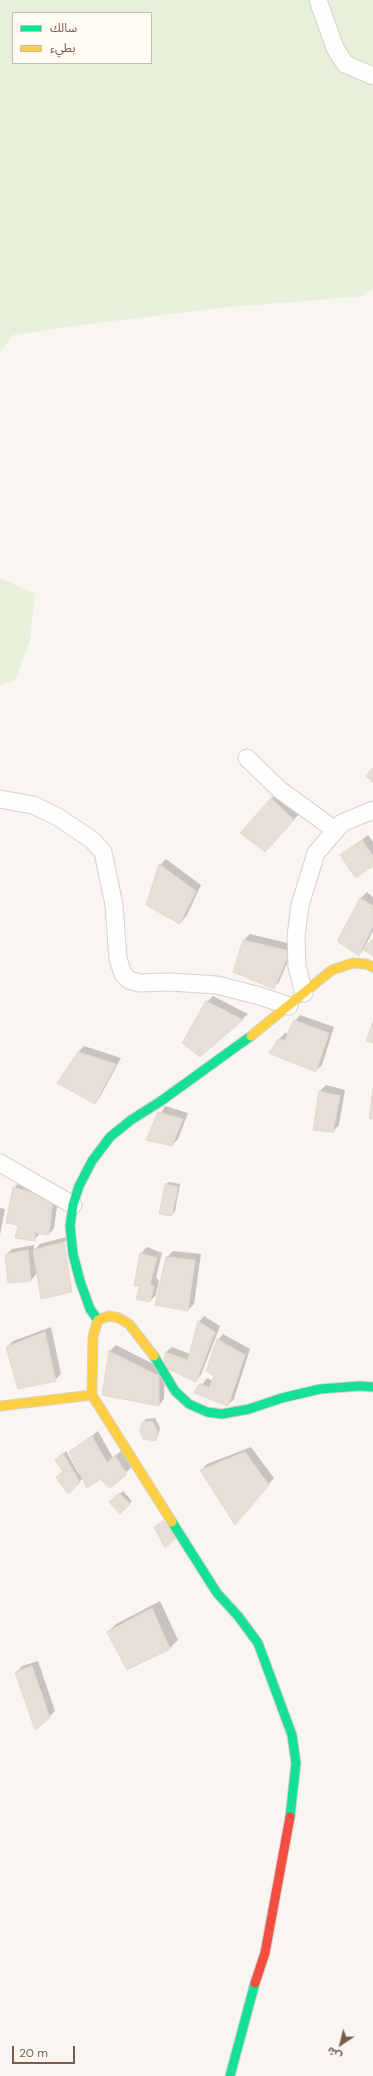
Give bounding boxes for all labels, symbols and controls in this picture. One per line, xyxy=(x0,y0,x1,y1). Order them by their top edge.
legend xyxy=(12,12,152,64)
text: سالك xyxy=(50,20,77,36)
text: بطيء xyxy=(50,40,76,56)
north arrow xyxy=(321,2024,361,2064)
scale bar xyxy=(14,2038,77,2064)
text: ش xyxy=(324,2044,344,2064)
text: 20 m xyxy=(19,2045,48,2061)

